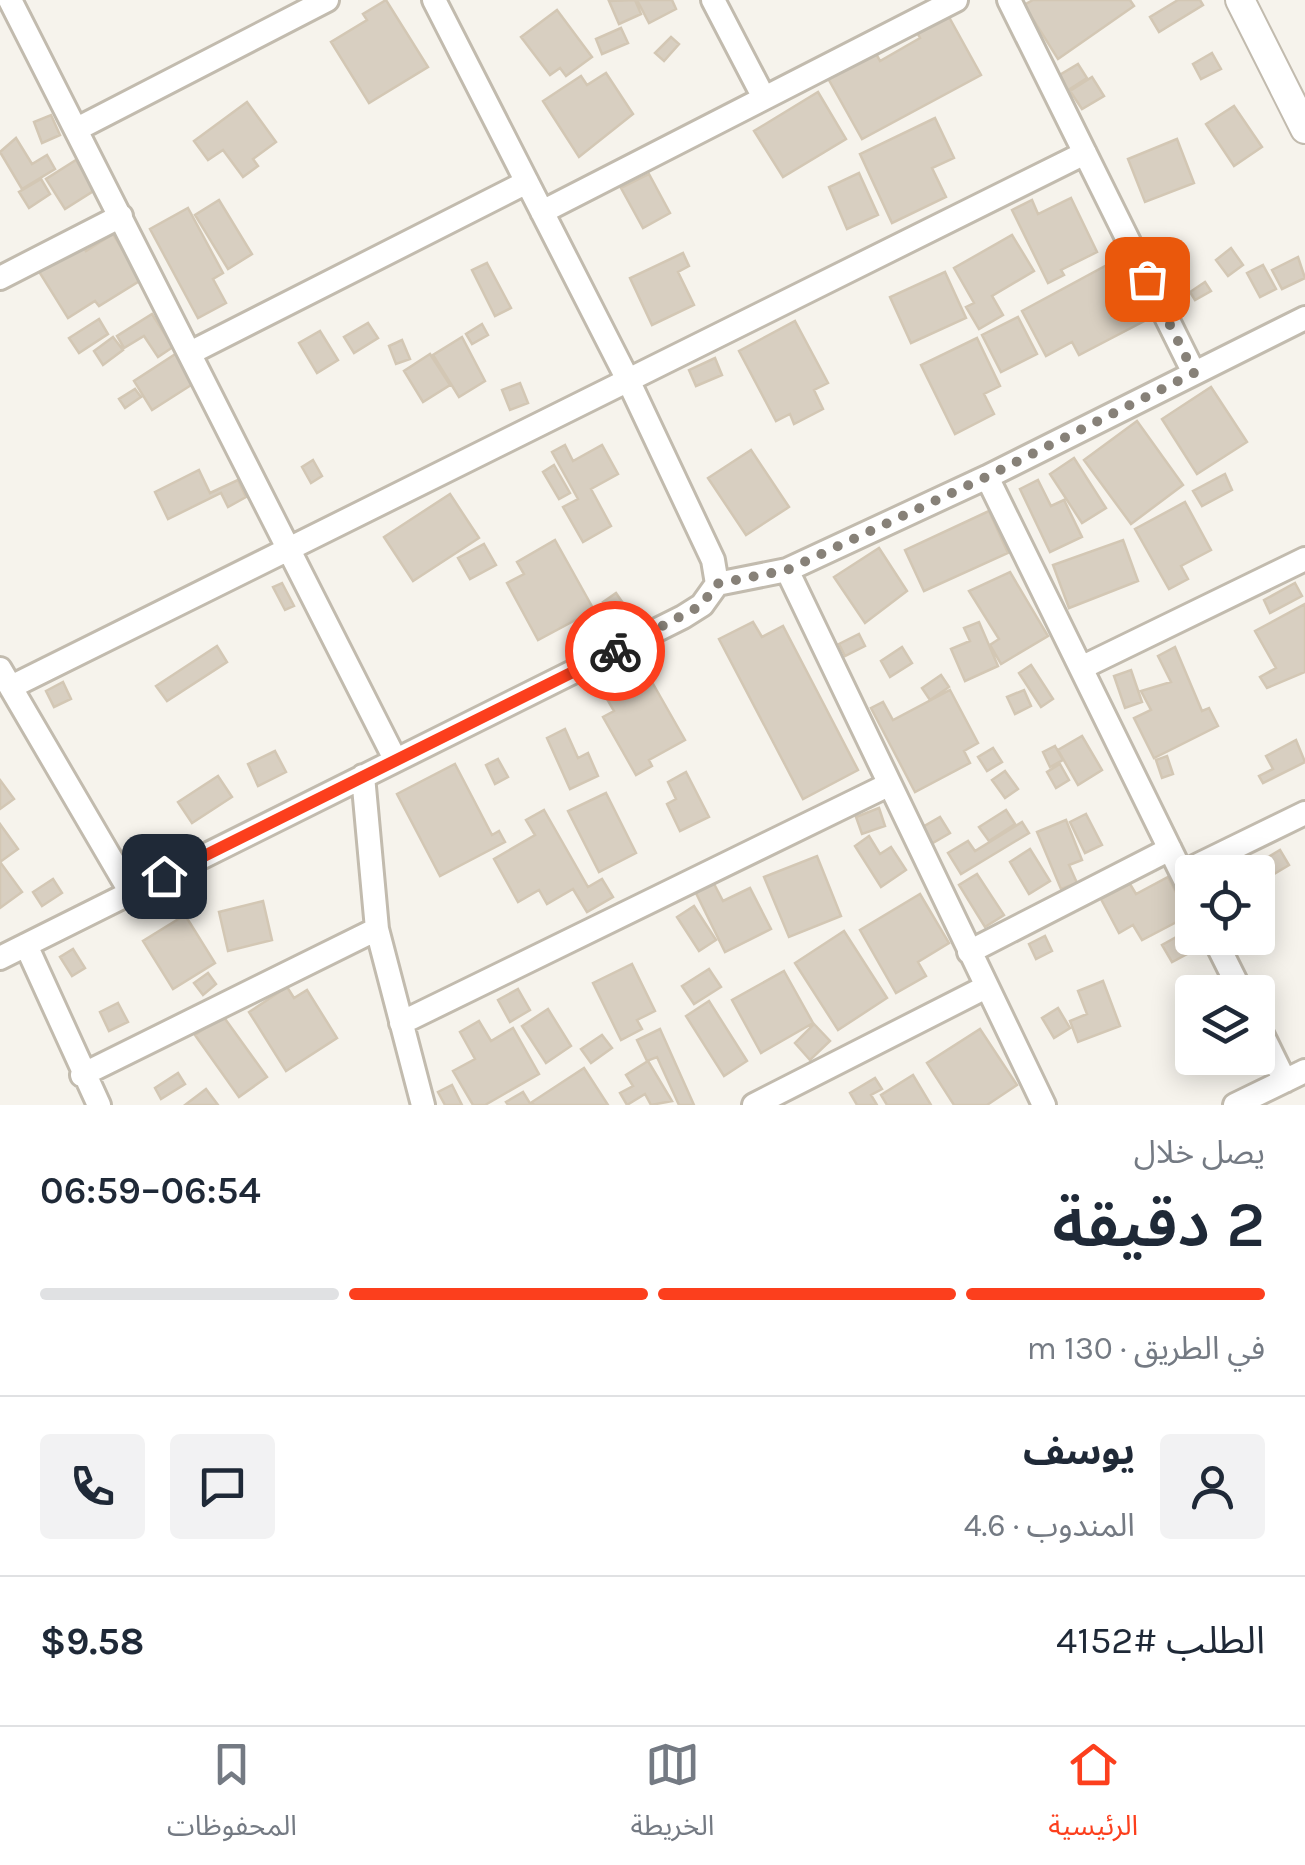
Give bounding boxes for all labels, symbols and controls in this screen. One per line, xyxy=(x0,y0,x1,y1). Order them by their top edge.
pin xyxy=(1105,237,1190,322)
icon: bag xyxy=(1120,252,1175,307)
courier xyxy=(565,601,665,701)
icon: bike xyxy=(588,624,643,679)
pin xyxy=(122,834,207,919)
icon: home xyxy=(137,849,192,904)
map controls xyxy=(1175,855,1275,1075)
button: locate xyxy=(1175,855,1275,955)
button: layers xyxy=(1175,975,1275,1075)
text: يصل خلال xyxy=(1134,1134,1265,1171)
text: 06:54–06:59 xyxy=(40,1168,261,1213)
text: 2 دقيقة xyxy=(1052,1186,1265,1262)
text: في الطريق · 130 m xyxy=(1027,1330,1265,1367)
text: يوسف xyxy=(1023,1429,1135,1474)
button: phone xyxy=(40,1434,145,1539)
button: chat xyxy=(170,1434,275,1539)
button: person xyxy=(1160,1434,1265,1539)
text: المندوب · 4.6 xyxy=(964,1507,1135,1544)
text: الطلب #4152 xyxy=(1056,1618,1265,1663)
text: $9.58 xyxy=(40,1619,144,1664)
tab: المحفوظات xyxy=(167,1737,297,1856)
tab: الخريطة xyxy=(631,1737,714,1856)
tab: الرئيسية xyxy=(1048,1737,1138,1856)

